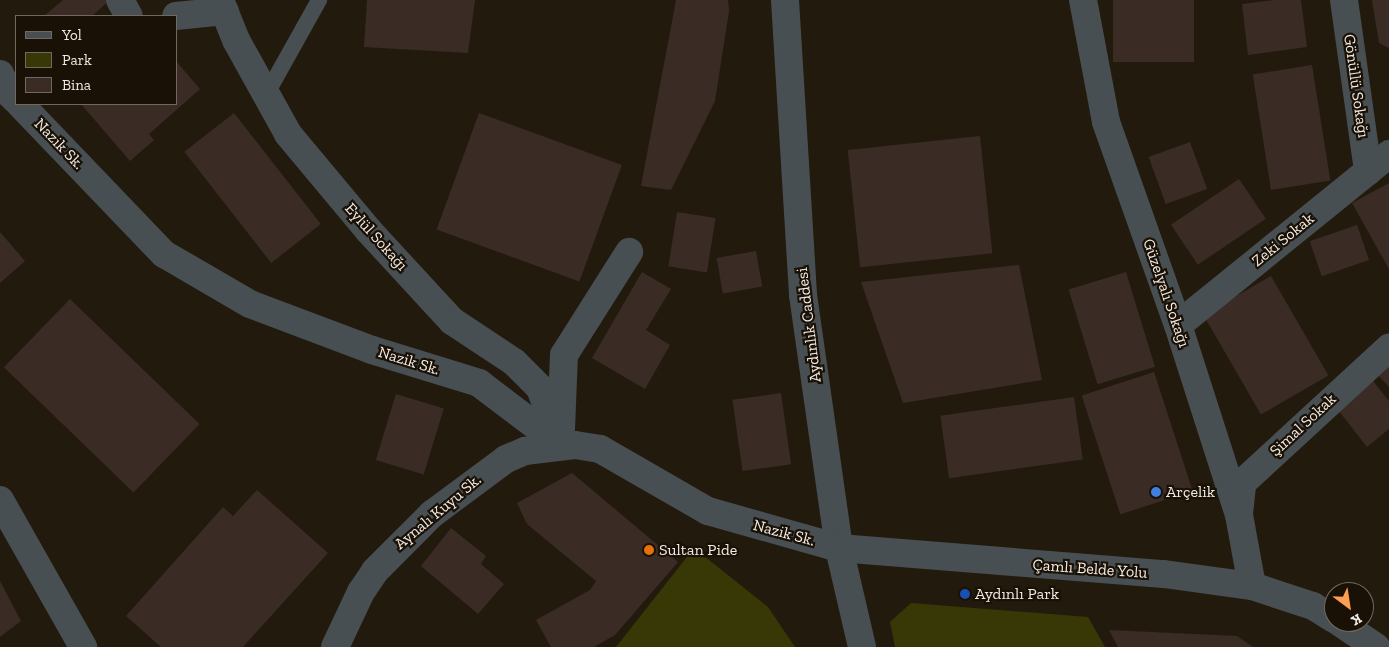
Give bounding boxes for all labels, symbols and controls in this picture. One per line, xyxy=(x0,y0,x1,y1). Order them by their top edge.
legend xyxy=(15,15,178,105)
text: Yol xyxy=(62,26,82,44)
street label: Gönüllü Sokağı xyxy=(1339,33,1373,139)
text: Park xyxy=(62,51,92,69)
text: Bina xyxy=(62,76,91,94)
street label: Nazik Sk. xyxy=(30,115,88,173)
street label: Eylül Sokağı xyxy=(341,199,411,275)
street label: Zeki Sokak xyxy=(1248,209,1318,271)
street label: Güzelyalı Sokağı xyxy=(1138,236,1194,350)
street label: Aydınlık Caddesi xyxy=(792,267,826,383)
street label: Nazik Sk. xyxy=(376,343,442,379)
street label: Şimal Sokak xyxy=(1266,389,1340,461)
street label: Aynalı Kuyu Sk. xyxy=(391,470,485,554)
place label: Arçelik xyxy=(1166,482,1215,502)
marker: Arçelik xyxy=(1150,486,1162,498)
street label: Nazik Sk. xyxy=(751,516,817,550)
place label: Sultan Pide xyxy=(659,540,737,560)
marker: Sultan Pide xyxy=(643,544,655,556)
street label: Çamlı Belde Yolu xyxy=(1032,555,1148,583)
north arrow xyxy=(1324,582,1374,632)
place label: Aydınlı Park xyxy=(975,584,1059,604)
marker: Aydınlı Park xyxy=(959,588,971,600)
text: K xyxy=(1348,610,1365,629)

